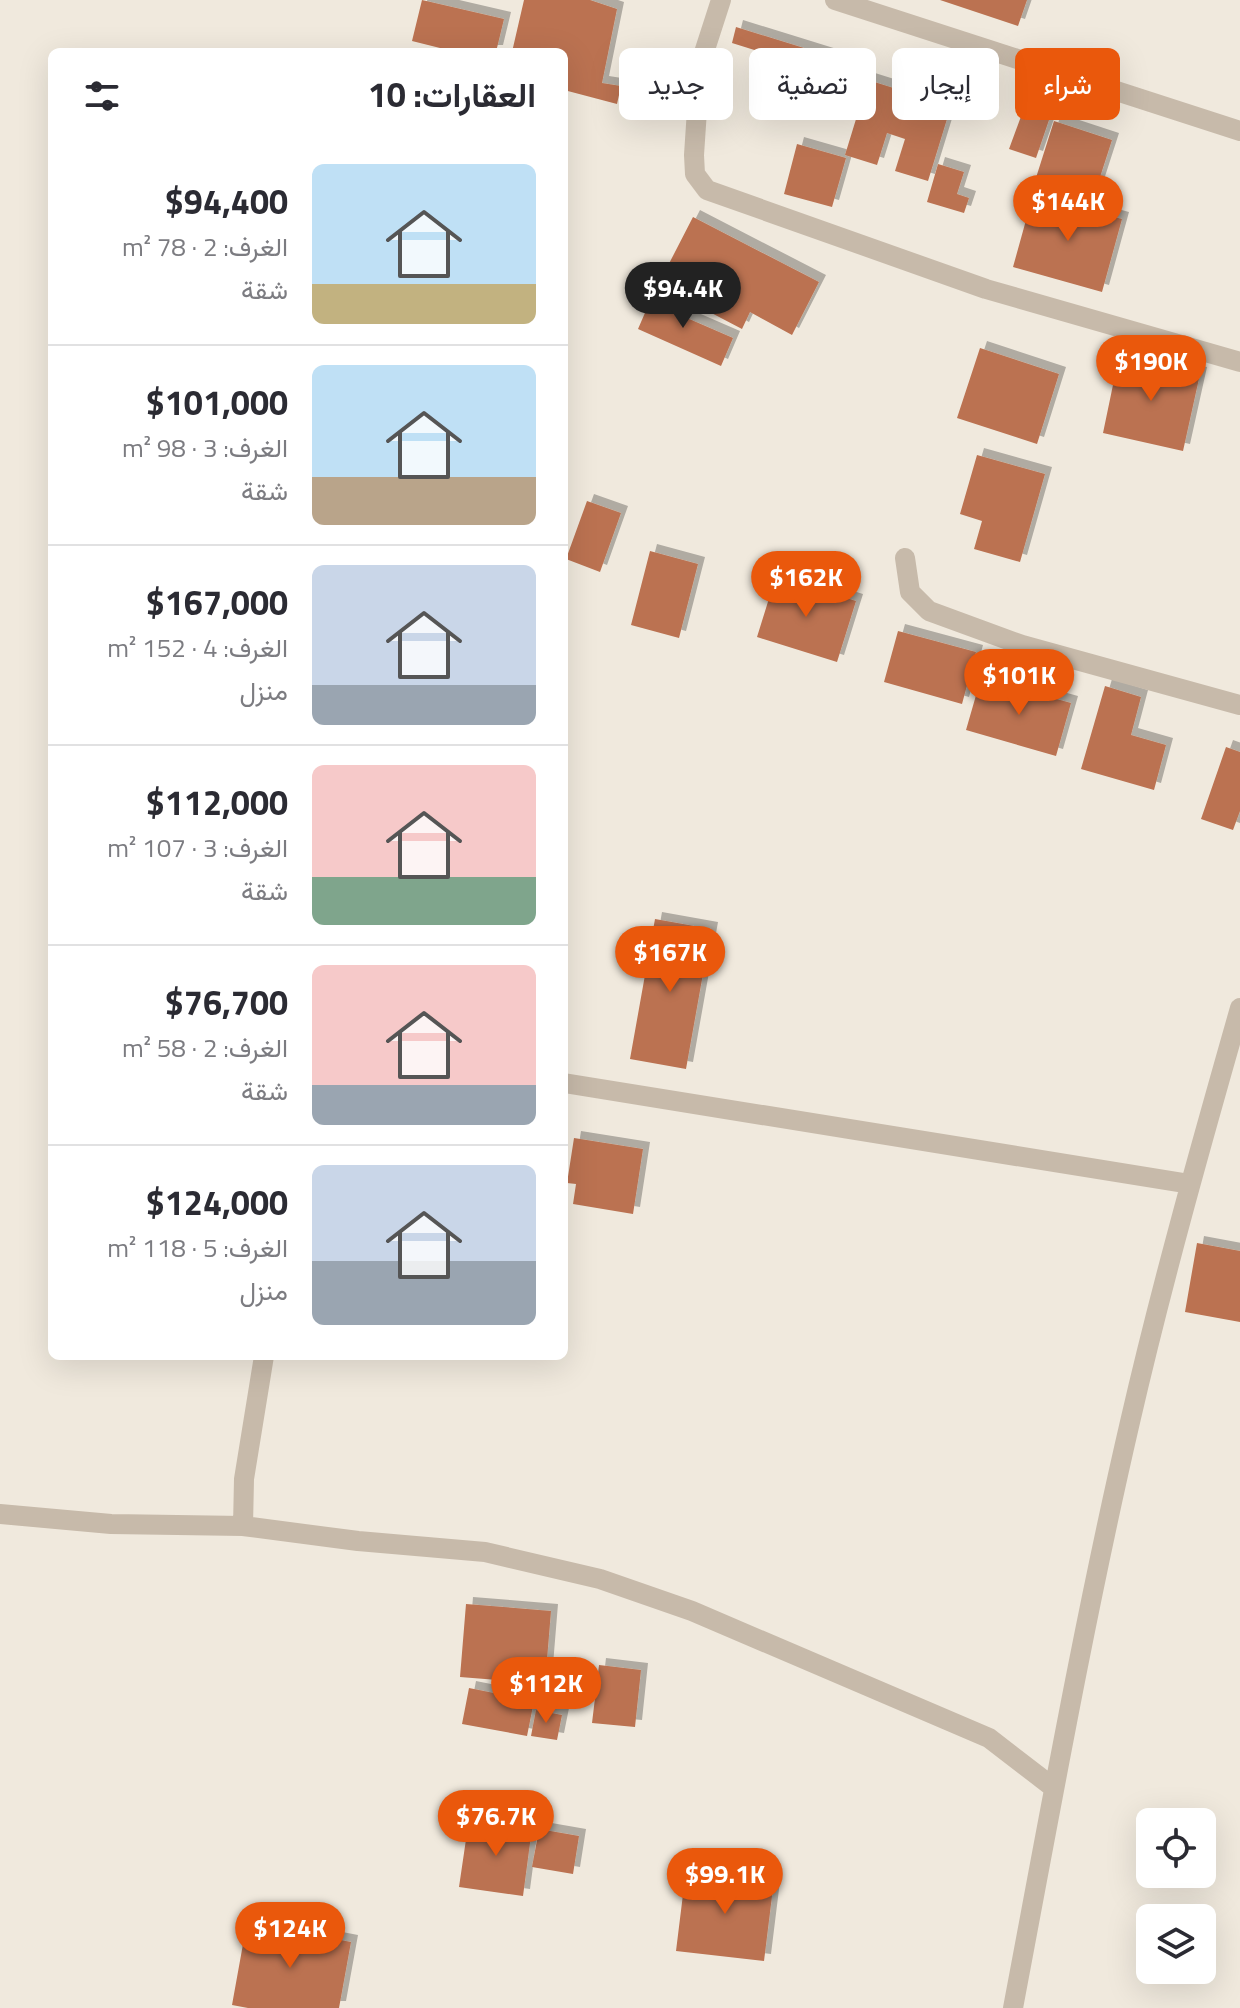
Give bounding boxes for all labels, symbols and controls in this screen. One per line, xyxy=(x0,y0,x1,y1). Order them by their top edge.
chip: جديد xyxy=(619,48,733,120)
chip: تصفية xyxy=(749,48,876,120)
chip: إيجار xyxy=(892,48,999,120)
chip: شراء xyxy=(1015,48,1120,120)
text: العقارات: 10 xyxy=(368,68,536,120)
icon: filters xyxy=(80,74,124,118)
text: $94,400 xyxy=(165,175,288,227)
pin: $144K xyxy=(1012,175,1124,243)
text: $144K xyxy=(1031,181,1105,220)
icon: home xyxy=(376,196,472,292)
text: الغرف: 2 · 78 m² xyxy=(122,227,288,266)
pin: $94.4K xyxy=(618,262,748,330)
text: $94.4K xyxy=(643,268,723,307)
text: شقة xyxy=(241,270,288,309)
pin: $190K xyxy=(1095,335,1207,403)
text: $190K xyxy=(1114,341,1188,380)
text: $101,000 xyxy=(146,376,288,428)
icon: home xyxy=(376,397,472,493)
text: الغرف: 3 · 98 m² xyxy=(122,428,288,467)
text: شقة xyxy=(241,471,288,510)
pin: $162K xyxy=(750,551,862,619)
text: $162K xyxy=(769,557,843,596)
text: $167,000 xyxy=(146,576,288,628)
icon: home xyxy=(376,597,472,693)
text: الغرف: 4 · 152 m² xyxy=(107,628,288,667)
pin: $101K xyxy=(963,649,1075,717)
text: $101K xyxy=(982,655,1056,694)
text: منزل xyxy=(239,671,288,710)
text: $112,000 xyxy=(146,776,288,828)
icon: home xyxy=(376,797,472,893)
text: الغرف: 3 · 107 m² xyxy=(107,828,288,867)
text: شقة xyxy=(241,871,288,910)
pin: $167K xyxy=(614,926,726,994)
text: $167K xyxy=(633,932,707,971)
text: $76,700 xyxy=(165,976,288,1028)
icon: home xyxy=(376,997,472,1093)
text: الغرف: 2 · 58 m² xyxy=(122,1028,288,1067)
text: شقة xyxy=(241,1071,288,1110)
text: $124,000 xyxy=(146,1176,288,1228)
icon: home xyxy=(376,1197,472,1293)
text: الغرف: 5 · 118 m² xyxy=(107,1228,288,1267)
text: منزل xyxy=(239,1271,288,1310)
pin: $112K xyxy=(490,1657,602,1725)
text: $112K xyxy=(509,1663,583,1702)
pin: $76.7K xyxy=(431,1790,561,1858)
text: $76.7K xyxy=(456,1796,536,1835)
map controls xyxy=(1136,1808,1216,1984)
button: locate xyxy=(1136,1808,1216,1888)
pin: $99.1K xyxy=(660,1848,790,1916)
text: $99.1K xyxy=(685,1854,765,1893)
pin: $124K xyxy=(234,1902,346,1970)
button: layers xyxy=(1136,1904,1216,1984)
text: $124K xyxy=(253,1908,327,1947)

